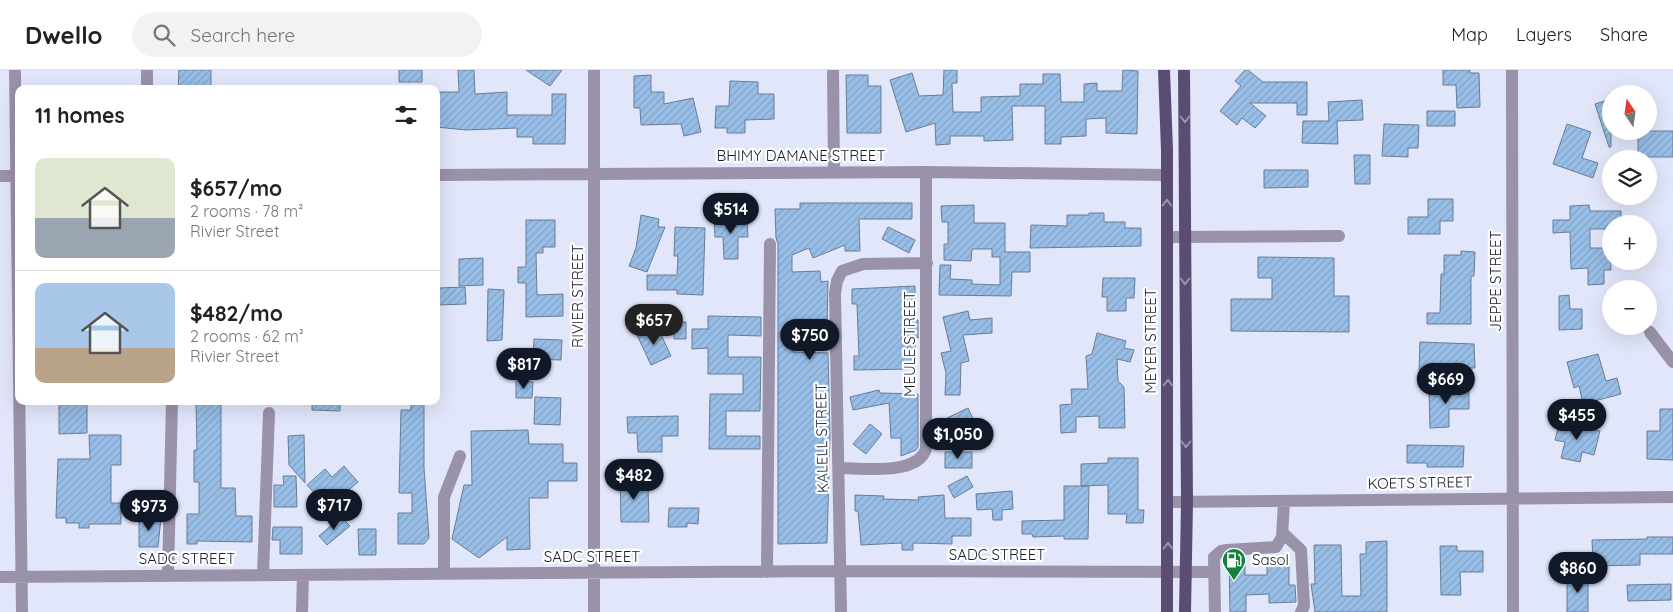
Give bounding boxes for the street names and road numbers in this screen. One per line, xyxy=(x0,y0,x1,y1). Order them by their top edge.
street label: BHIMY DAMANE STREET xyxy=(717,146,885,165)
street label: JEPPE STREET xyxy=(1486,230,1505,332)
street label: RIVIER STREET xyxy=(568,244,587,348)
street label: MEYER STREET xyxy=(1141,288,1160,394)
street label: MEULE STREET xyxy=(900,291,919,397)
street label: KALELL STREET xyxy=(811,383,832,493)
street label: KOETS STREET xyxy=(1367,472,1473,493)
street label: SADC STREET xyxy=(949,545,1045,564)
street label: SADC STREET xyxy=(544,547,640,566)
street label: SADC STREET xyxy=(139,549,235,568)

